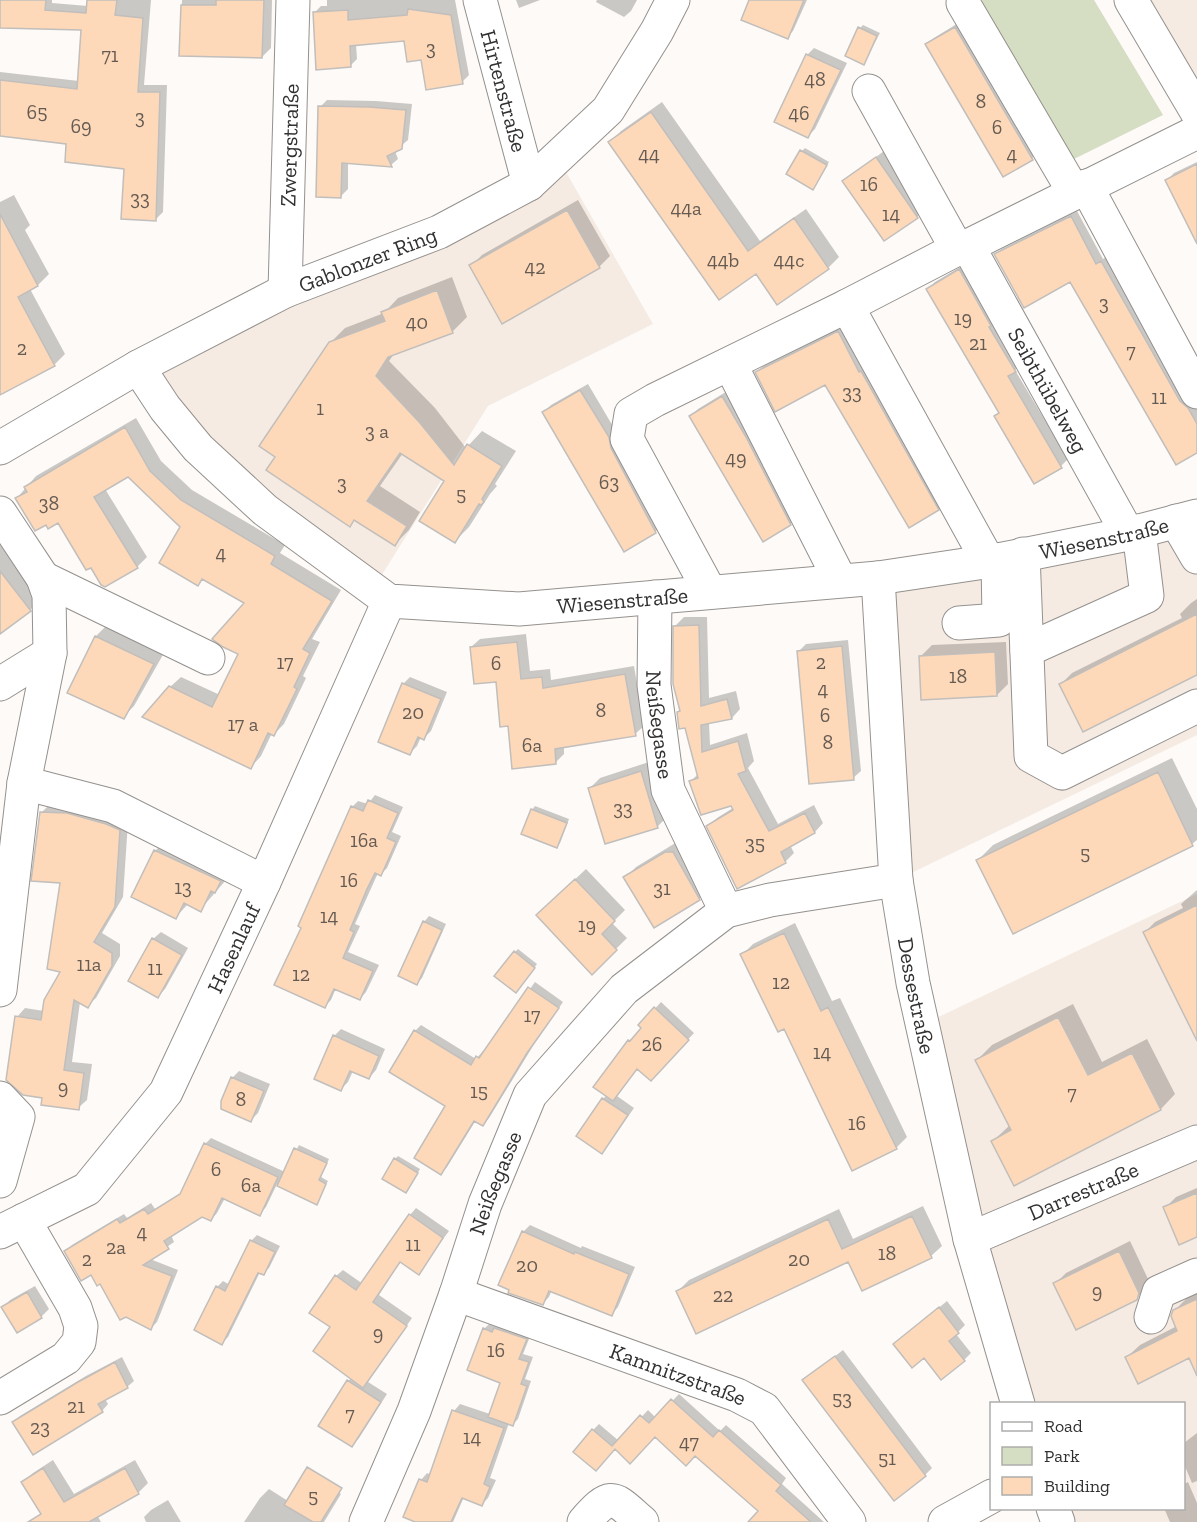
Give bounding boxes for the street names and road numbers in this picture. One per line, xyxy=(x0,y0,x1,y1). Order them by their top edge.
street label: Hirtenstraße xyxy=(475,27,533,155)
street label: Zwergstraße xyxy=(274,83,304,207)
street label: Gablonzer Ring xyxy=(295,221,441,298)
street label: Seibthübelweg xyxy=(1002,323,1094,458)
street label: Wiesenstraße xyxy=(1037,511,1171,565)
street label: Wiesenstraße xyxy=(556,581,689,619)
street label: Neißegasse xyxy=(640,670,680,781)
street label: Hasenlauf xyxy=(201,897,266,997)
street label: Dessestraße xyxy=(892,936,942,1056)
street label: Neißegasse xyxy=(463,1127,527,1238)
street label: Darrestraße xyxy=(1024,1155,1142,1226)
street label: Kamnitzstraße xyxy=(606,1337,751,1411)

